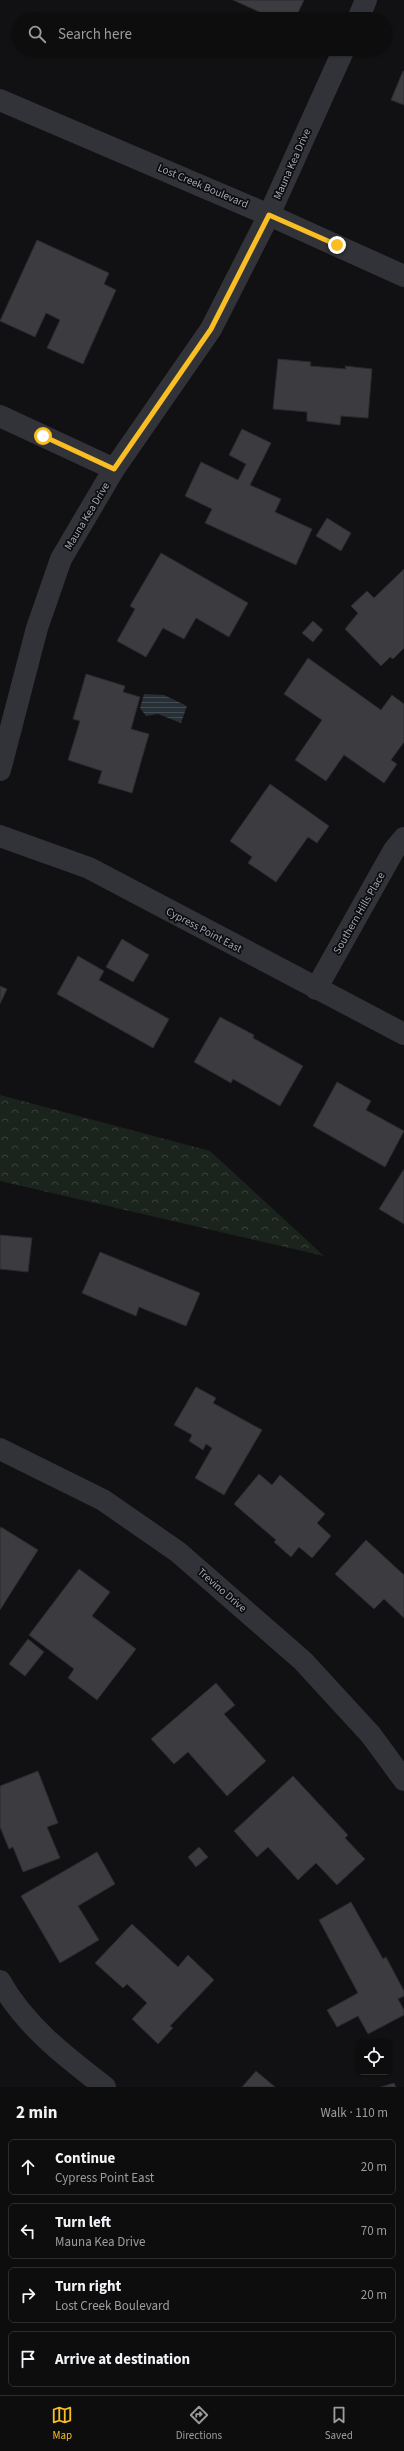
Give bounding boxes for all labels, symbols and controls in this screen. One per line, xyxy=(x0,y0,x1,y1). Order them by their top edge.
search box xyxy=(12,12,392,56)
icon: search xyxy=(26,23,48,45)
text: Search here xyxy=(58,24,132,45)
street label: Mauna Kea Drive xyxy=(270,126,315,202)
street label: Lost Creek Boulevard xyxy=(155,160,251,212)
route end xyxy=(328,236,346,254)
route start xyxy=(34,427,52,445)
street label: Mauna Kea Drive xyxy=(61,479,113,553)
street label: Southern Hills Place xyxy=(329,869,389,957)
street label: Cypress Point East xyxy=(163,904,245,956)
street label: Trevino Drive xyxy=(194,1565,250,1616)
map controls xyxy=(356,2039,392,2075)
button: locate xyxy=(356,2039,392,2075)
text: 2 min xyxy=(16,2101,57,2125)
text: Walk · 110 m xyxy=(320,2104,388,2122)
text: Continue xyxy=(55,2148,115,2169)
icon: ahead xyxy=(17,2156,39,2178)
text: 20 m xyxy=(361,2158,387,2176)
text: Cypress Point East xyxy=(55,2169,154,2187)
text: Turn left xyxy=(55,2212,111,2233)
icon: left xyxy=(17,2220,39,2242)
text: 70 m xyxy=(361,2222,387,2240)
text: Mauna Kea Drive xyxy=(55,2233,145,2251)
text: Turn right xyxy=(55,2276,121,2297)
icon: right xyxy=(17,2284,39,2306)
text: 20 m xyxy=(361,2286,387,2304)
text: Lost Creek Boulevard xyxy=(55,2297,170,2315)
icon: arrive xyxy=(17,2348,39,2370)
text: Arrive at destination xyxy=(55,2349,190,2370)
tab: Map xyxy=(51,2404,73,2443)
tab: Directions xyxy=(176,2404,222,2443)
tab: Saved xyxy=(325,2404,353,2443)

